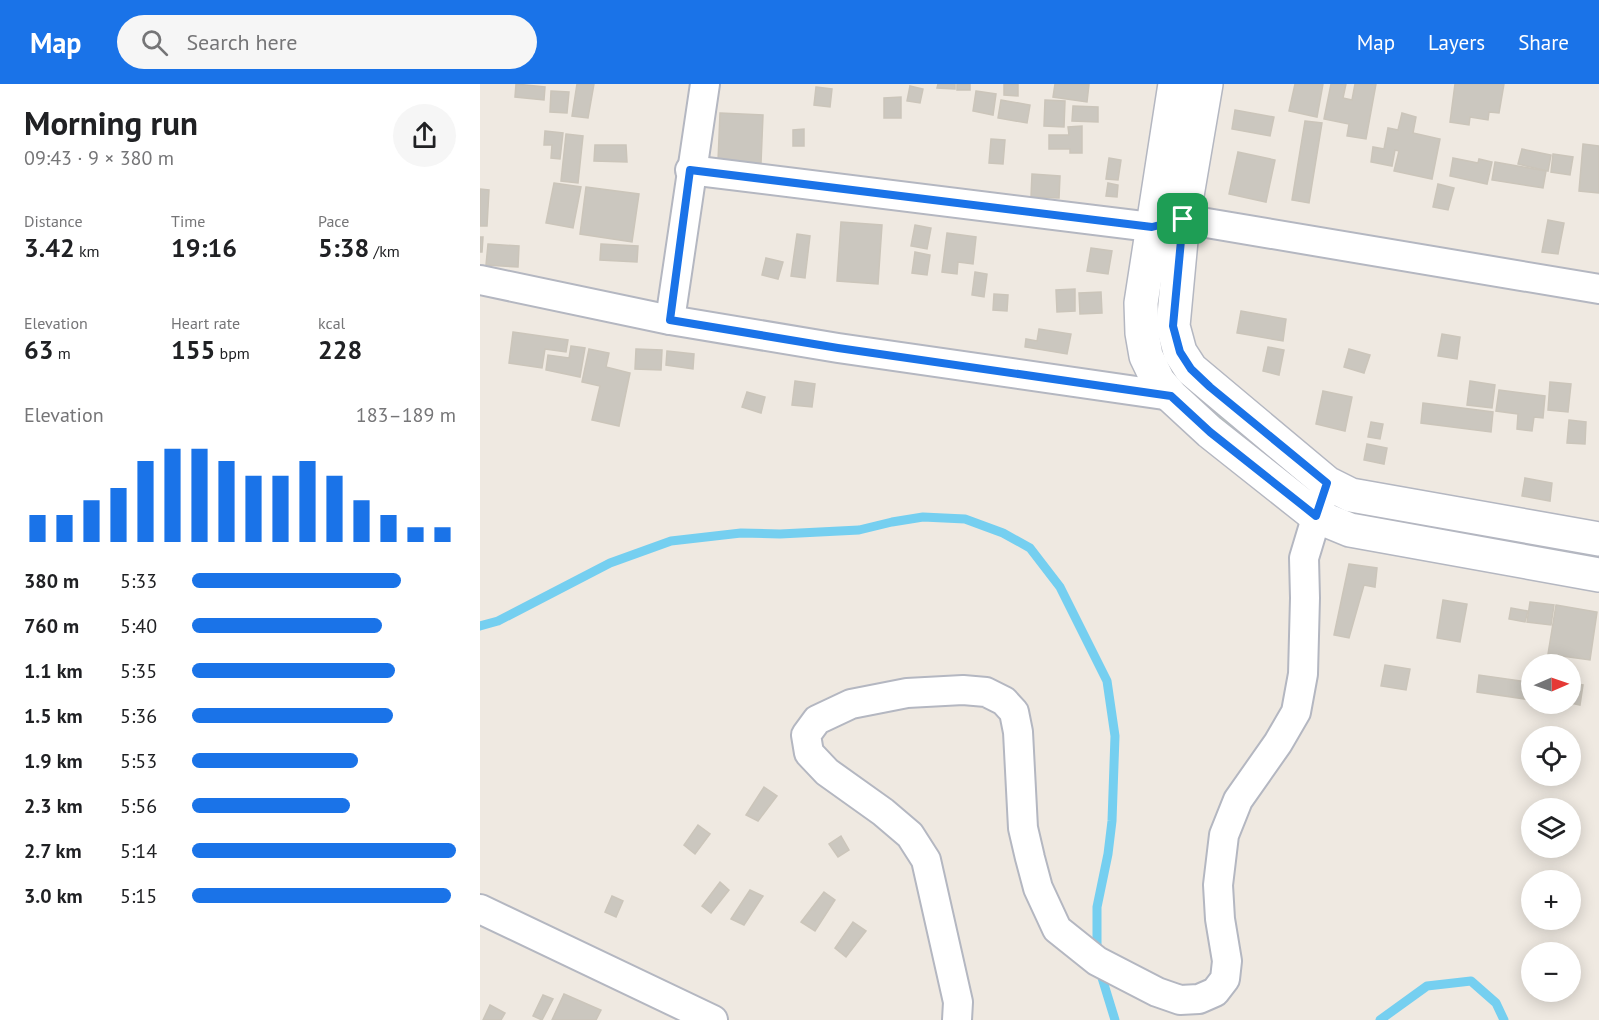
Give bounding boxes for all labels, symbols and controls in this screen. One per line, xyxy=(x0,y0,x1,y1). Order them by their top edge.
search box xyxy=(117,15,537,69)
text: Map xyxy=(30,24,81,61)
icon: search xyxy=(138,26,171,59)
text: Search here xyxy=(186,28,297,56)
text: Map xyxy=(1357,29,1395,56)
text: Layers xyxy=(1428,29,1485,56)
text: Share xyxy=(1518,29,1569,56)
text: Morning run xyxy=(24,101,198,144)
button: share xyxy=(393,104,456,167)
text: 09:43 · 9 × 380 m xyxy=(24,145,174,171)
pin xyxy=(1157,193,1208,244)
icon: arrive xyxy=(1166,202,1199,235)
text: Distance xyxy=(24,211,83,231)
text: Time xyxy=(171,211,205,231)
text: Pace xyxy=(318,211,349,231)
text: 3.42 xyxy=(24,231,75,264)
text: 19:16 xyxy=(171,231,237,264)
text: 5:38 xyxy=(318,231,369,264)
text: km xyxy=(75,241,100,261)
text: /km xyxy=(369,241,400,261)
text: Elevation xyxy=(24,313,88,333)
text: Heart rate xyxy=(171,313,240,333)
text: kcal xyxy=(318,313,345,333)
text: 63 xyxy=(24,333,53,366)
text: 155 xyxy=(171,333,215,366)
text: 228 xyxy=(318,333,362,366)
text: m xyxy=(53,343,71,363)
text: bpm xyxy=(215,343,250,363)
text: Elevation xyxy=(24,402,104,428)
text: 183–189 m xyxy=(356,402,456,428)
text: 380 m xyxy=(24,568,79,594)
text: 5:33 xyxy=(120,568,157,594)
text: 760 m xyxy=(24,613,79,639)
text: 5:40 xyxy=(120,613,157,639)
north arrow xyxy=(1521,654,1581,714)
map controls xyxy=(1521,654,1581,1002)
text: 1.1 km xyxy=(24,658,83,684)
text: 5:35 xyxy=(120,658,157,684)
text: 1.5 km xyxy=(24,703,83,729)
text: 5:36 xyxy=(120,703,157,729)
button: locate xyxy=(1521,726,1581,786)
text: 1.9 km xyxy=(24,748,83,774)
text: 5:53 xyxy=(120,748,157,774)
text: 2.3 km xyxy=(24,793,83,819)
text: 5:56 xyxy=(120,793,157,819)
button: layers xyxy=(1521,798,1581,858)
text: 2.7 km xyxy=(24,838,82,864)
text: 5:14 xyxy=(120,838,157,864)
button: + xyxy=(1521,870,1581,930)
text: 3.0 km xyxy=(24,883,83,909)
text: 5:15 xyxy=(120,883,157,909)
button: − xyxy=(1521,942,1581,1002)

